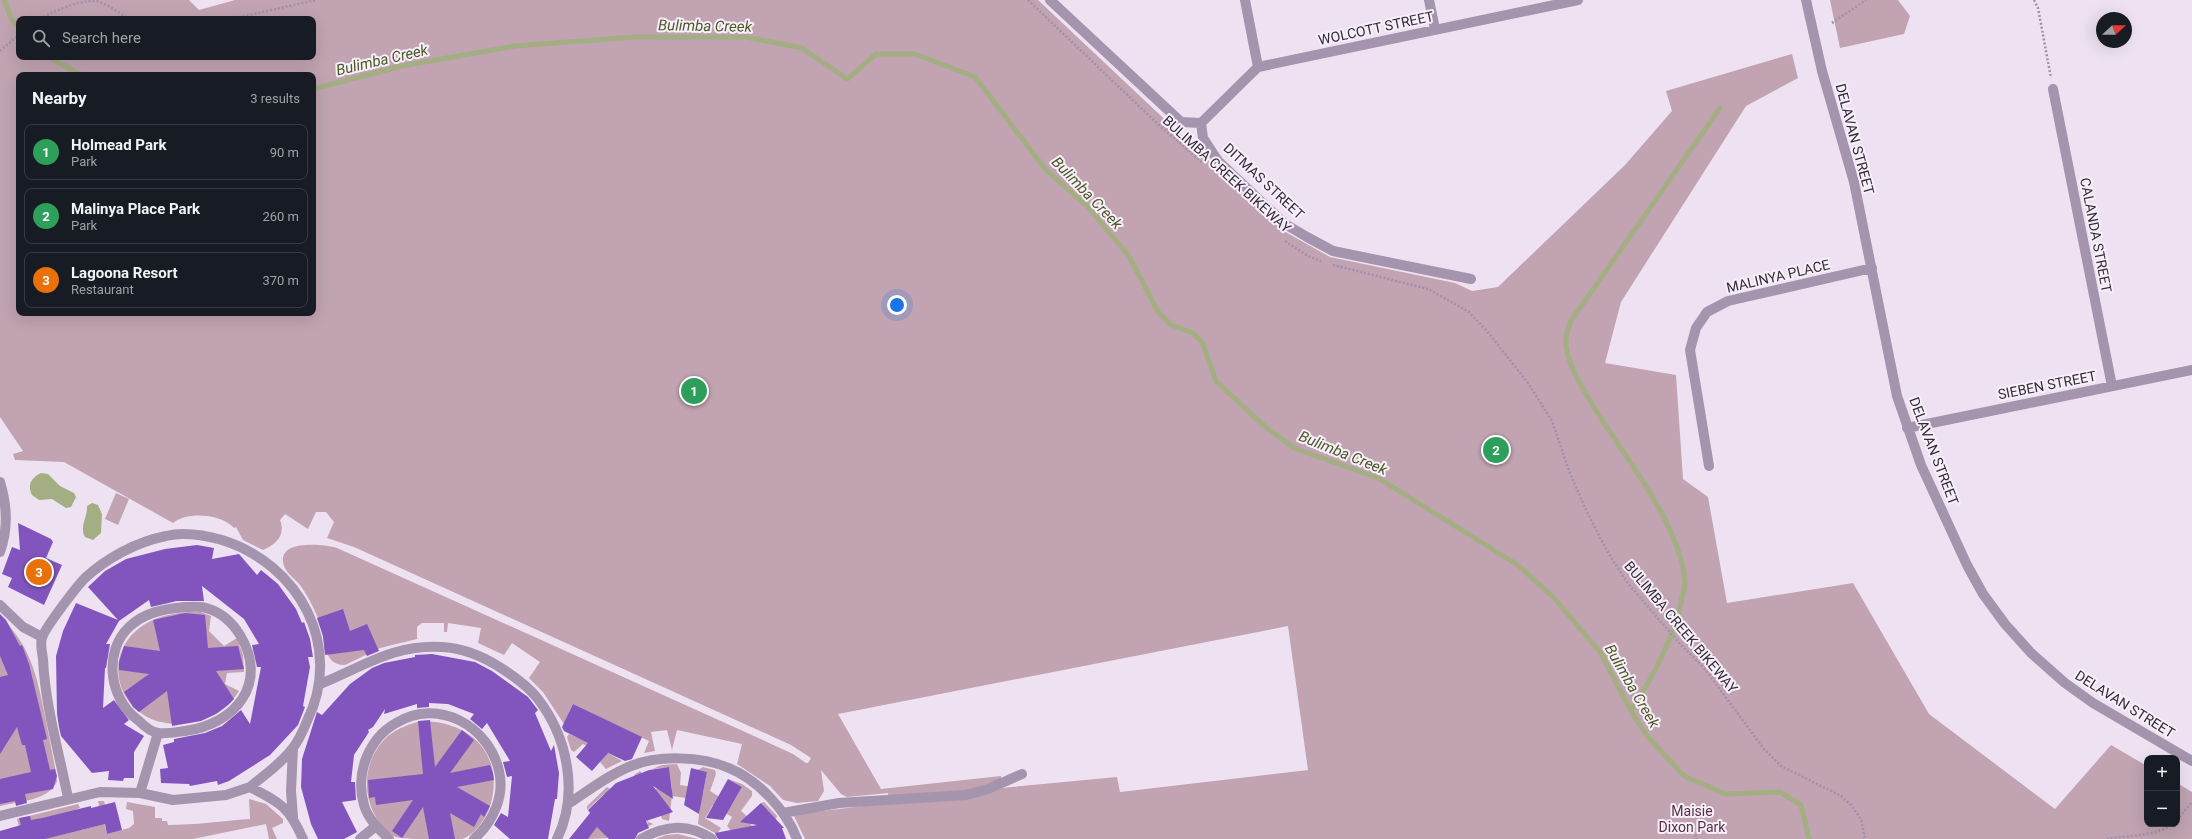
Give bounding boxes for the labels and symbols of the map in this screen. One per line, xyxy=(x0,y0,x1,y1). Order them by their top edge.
street label: WOLCOTT STREET xyxy=(1317,8,1436,48)
north arrow xyxy=(2096,12,2132,48)
water label: Bulimba Creek xyxy=(658,16,753,36)
water label: Bulimba Creek xyxy=(334,41,430,79)
street label: DELAVAN STREET xyxy=(1833,82,1878,197)
street label: BULIMBA CREEK BIKEWAY xyxy=(1160,112,1295,236)
street label: DITMAS STREET xyxy=(1220,140,1308,223)
water label: Bulimba Creek xyxy=(1048,153,1126,233)
street label: CALANDA STREET xyxy=(2077,176,2115,294)
street label: MALINYA PLACE xyxy=(1725,256,1831,296)
your location xyxy=(887,295,907,315)
street label: SIEBEN STREET xyxy=(1996,367,2098,402)
pin: 1 xyxy=(681,376,707,406)
street label: DELAVAN STREET xyxy=(1906,395,1962,508)
water label: Bulimba Creek xyxy=(1296,427,1390,479)
pin: 2 xyxy=(1483,435,1509,465)
pin: 3 xyxy=(26,557,52,587)
street label: BULIMBA CREEK BIKEWAY xyxy=(1621,558,1741,697)
water label: Bulimba Creek xyxy=(1601,641,1664,732)
street label: DELAVAN STREET xyxy=(2072,667,2178,741)
park label: Maisie Dixon Park xyxy=(1659,803,1726,835)

